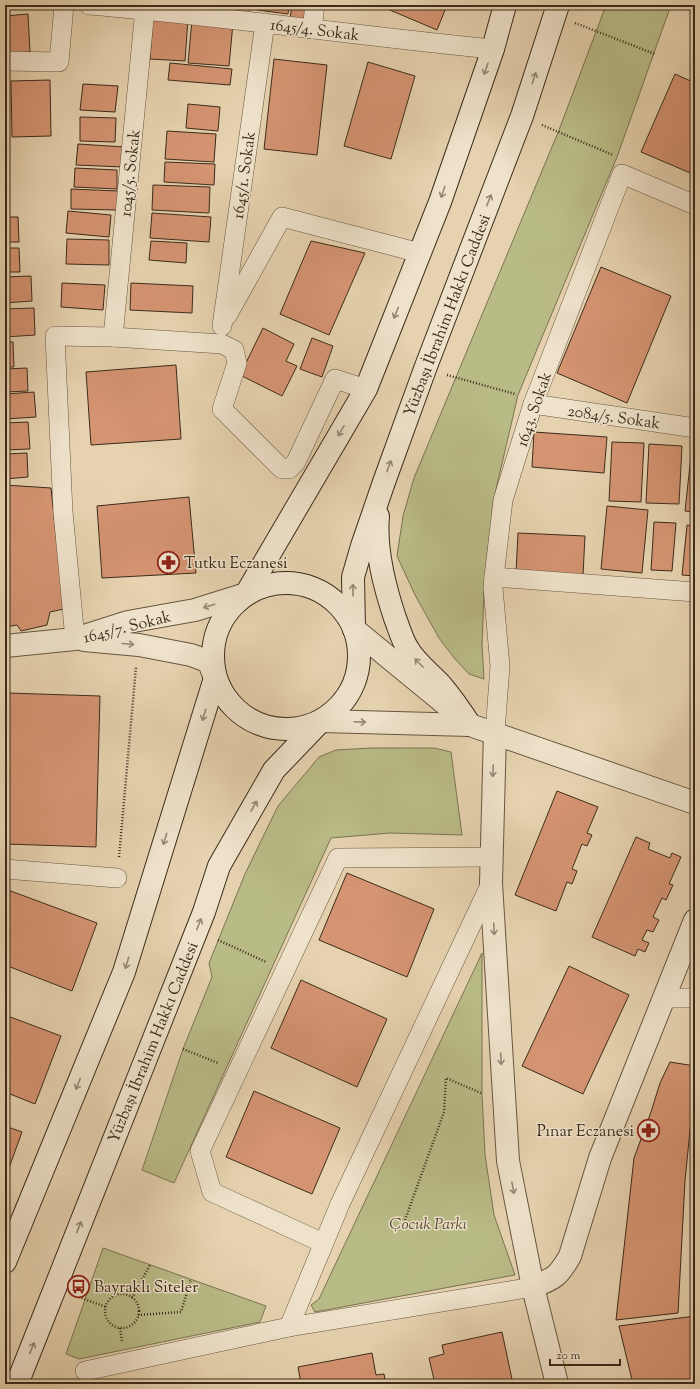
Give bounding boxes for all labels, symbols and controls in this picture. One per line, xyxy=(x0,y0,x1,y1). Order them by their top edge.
street label: 1645/4. Sokak xyxy=(269,15,361,48)
one-way arrow xyxy=(482,63,489,76)
one-way arrow xyxy=(531,73,539,85)
street label: 1045/5. Sokak xyxy=(115,128,148,218)
street label: 1645/1. Sokak xyxy=(228,130,263,221)
one-way arrow xyxy=(439,186,447,198)
one-way arrow xyxy=(486,195,494,207)
street label: Yüzbaşı İbrahim Hakkı Caddesi xyxy=(399,211,498,421)
one-way arrow xyxy=(392,307,400,319)
street label: 1643. Sokak xyxy=(512,369,559,450)
street label: 2084/5. Sokak xyxy=(566,401,662,436)
one-way arrow xyxy=(337,425,345,437)
one-way arrow xyxy=(386,461,394,473)
pharmacy icon: Tutku Eczanesi xyxy=(156,549,182,575)
place label: Tutku Eczanesi xyxy=(184,553,288,576)
one-way arrow xyxy=(349,584,357,597)
one-way arrow xyxy=(203,603,216,610)
street label: 1645/7. Sokak xyxy=(81,606,174,650)
one-way arrow xyxy=(121,640,134,647)
one-way arrow xyxy=(414,658,424,668)
one-way arrow xyxy=(200,708,207,721)
one-way arrow xyxy=(353,718,366,725)
one-way arrow xyxy=(490,764,497,777)
one-way arrow xyxy=(250,800,258,812)
one-way arrow xyxy=(161,832,168,845)
one-way arrow xyxy=(196,918,204,930)
one-way arrow xyxy=(490,922,498,935)
street label: Yüzbaşı İbrahim Hakkı Caddesi xyxy=(103,938,205,1147)
one-way arrow xyxy=(123,956,130,969)
one-way arrow xyxy=(498,1052,505,1065)
one-way arrow xyxy=(74,1077,82,1089)
pharmacy icon: Pınar Eczanesi xyxy=(636,1117,662,1143)
place label: Pınar Eczanesi xyxy=(537,1121,634,1144)
one-way arrow xyxy=(509,1181,517,1194)
park label: Çocuk Parkı xyxy=(389,1214,467,1237)
one-way arrow xyxy=(76,1221,84,1233)
bus stop icon: Bayraklı Siteler xyxy=(66,1273,92,1299)
place label: Bayraklı Siteler xyxy=(94,1277,198,1300)
scale bar xyxy=(550,1341,620,1367)
one-way arrow xyxy=(28,1342,36,1354)
text: 20 m xyxy=(556,1347,581,1365)

